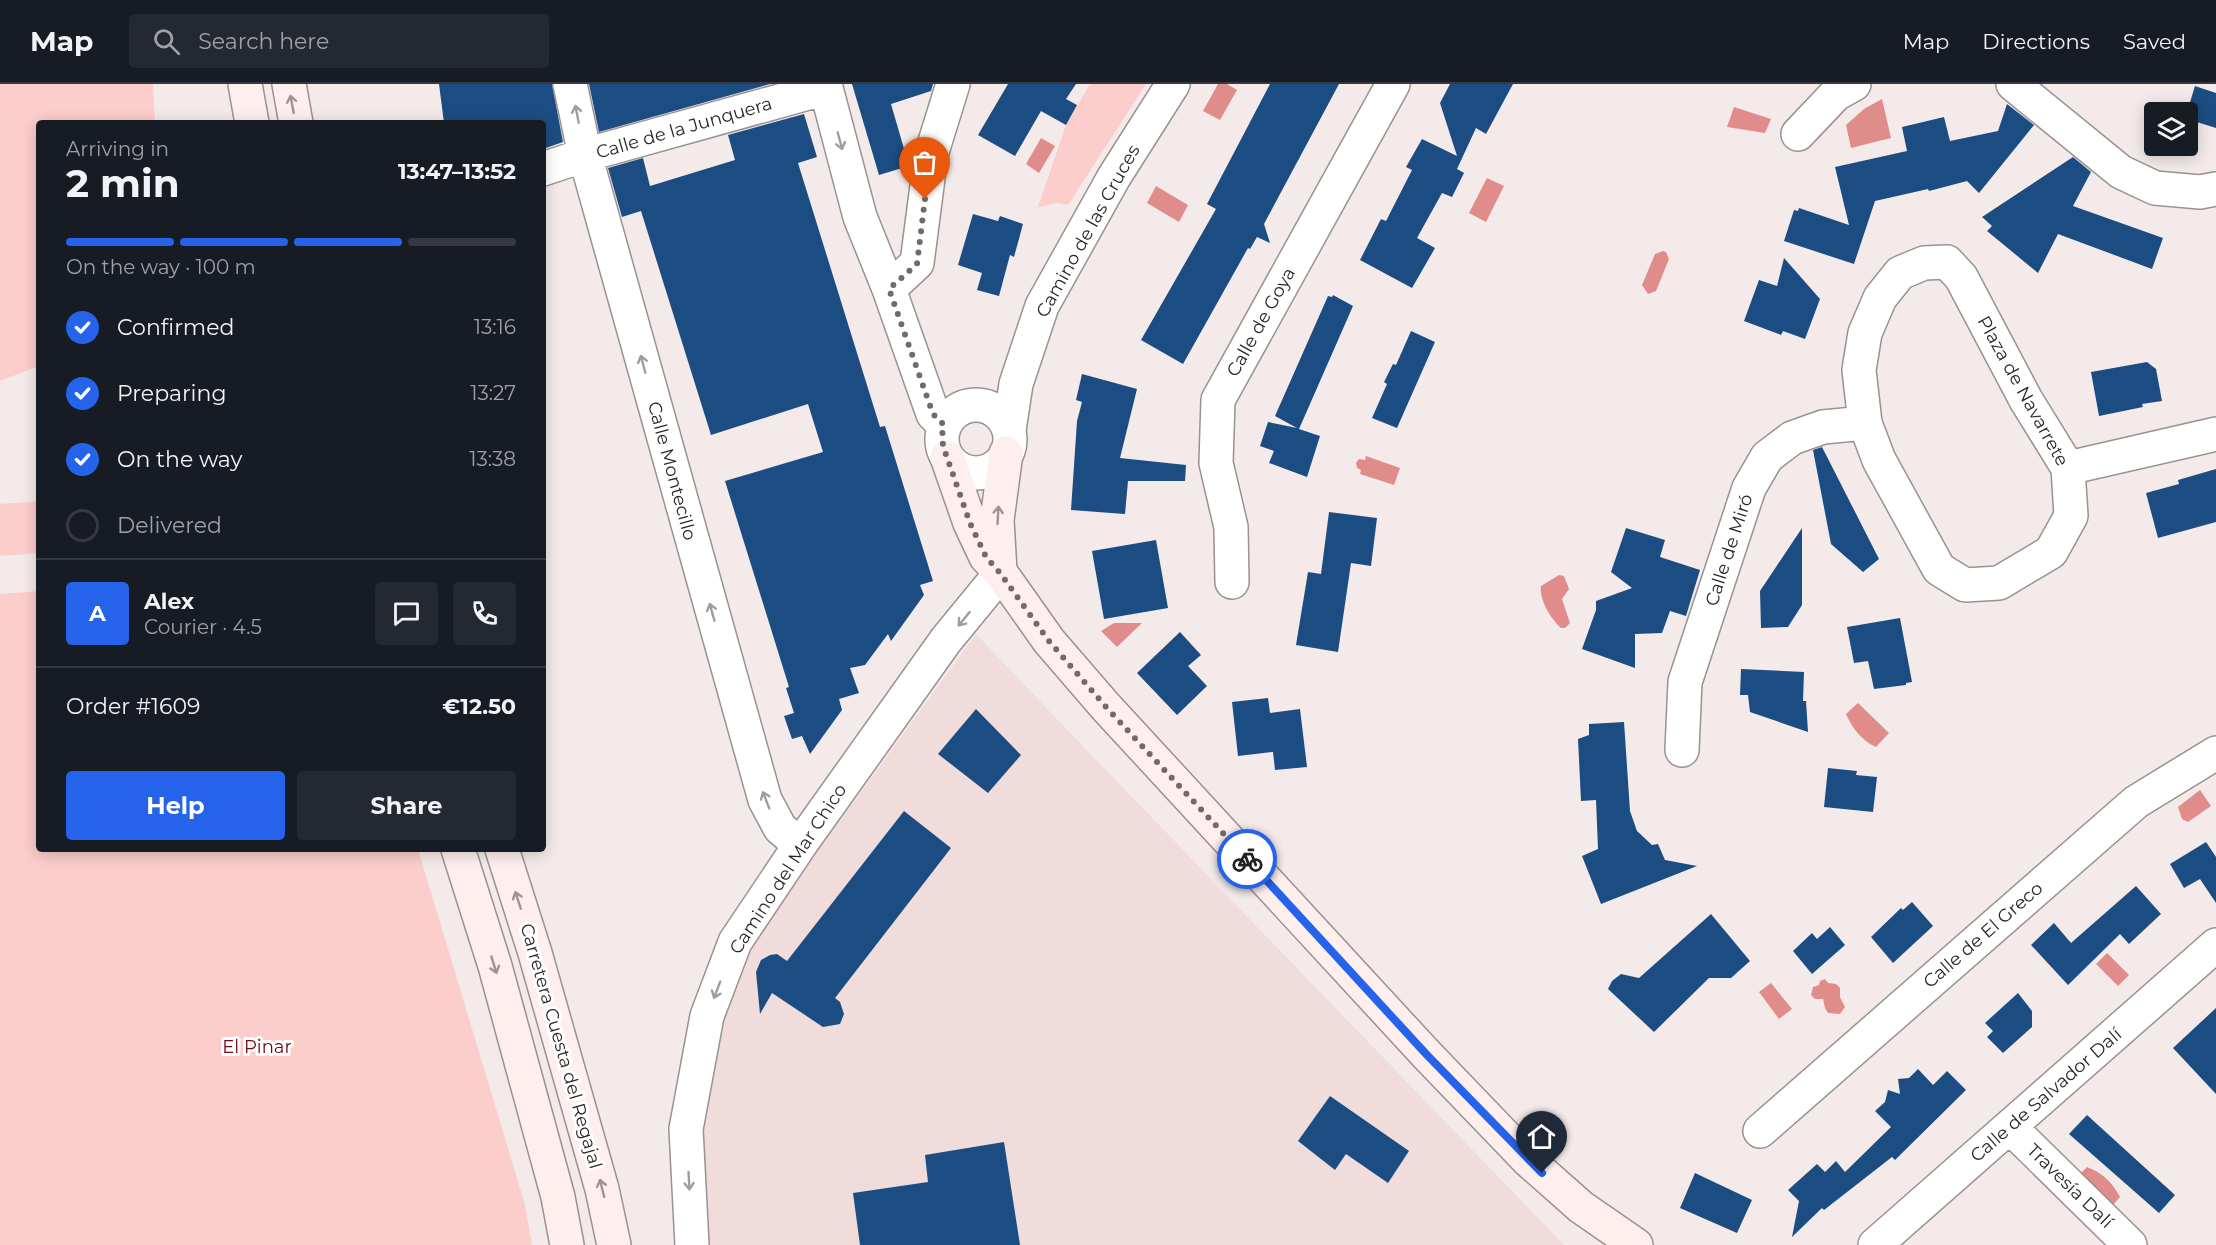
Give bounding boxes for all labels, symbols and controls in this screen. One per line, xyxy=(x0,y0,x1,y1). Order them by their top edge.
search box xyxy=(129,14,549,68)
text: Map xyxy=(30,24,93,58)
icon: search xyxy=(150,25,183,58)
text: Search here xyxy=(198,28,329,55)
text: Map xyxy=(1903,29,1949,54)
text: Directions xyxy=(1982,29,2090,54)
text: Saved xyxy=(2123,29,2186,54)
street label: Calle de la Junquera xyxy=(593,92,775,164)
one-way arrow xyxy=(286,94,297,114)
map controls xyxy=(2144,102,2198,156)
button: layers xyxy=(2144,102,2198,156)
one-way arrow xyxy=(571,105,582,125)
one-way arrow xyxy=(835,131,846,150)
text: Arriving in xyxy=(66,137,169,161)
pin xyxy=(899,137,950,199)
street label: Camino de las Cruces xyxy=(1031,141,1145,321)
icon: bag xyxy=(908,146,941,179)
text: 13:47–13:52 xyxy=(398,158,516,185)
text: 2 min xyxy=(66,159,180,207)
text: On the way · 100 m xyxy=(66,255,256,279)
street label: Calle de Goya xyxy=(1222,264,1300,380)
icon: check xyxy=(66,311,99,344)
street label: Plaza de Navarrete xyxy=(1973,312,2074,470)
text: Confirmed xyxy=(117,314,234,341)
text: 13:16 xyxy=(474,315,516,339)
one-way arrow xyxy=(636,355,648,374)
icon: check xyxy=(66,377,99,410)
text: Preparing xyxy=(117,380,226,407)
text: 13:27 xyxy=(470,381,516,405)
street label: Calle Montecillo xyxy=(643,399,701,543)
icon: check xyxy=(66,443,99,476)
text: On the way xyxy=(117,446,242,473)
text: 13:38 xyxy=(469,447,516,471)
street label: Calle de Miró xyxy=(1701,491,1757,609)
one-way arrow xyxy=(993,505,1004,525)
text: Delivered xyxy=(117,512,222,539)
button: chat xyxy=(375,582,438,645)
button: phone xyxy=(453,582,516,645)
text: Alex xyxy=(144,588,194,615)
text: A xyxy=(89,600,106,627)
one-way arrow xyxy=(706,603,717,622)
one-way arrow xyxy=(957,611,970,627)
text: Courier · 4.5 xyxy=(144,615,262,639)
text: Order #1609 xyxy=(66,693,200,720)
text: €12.50 xyxy=(442,693,516,720)
button: Help xyxy=(66,771,285,840)
button: Share xyxy=(297,771,516,840)
street label: Camino del Mar Chico xyxy=(725,780,851,958)
one-way arrow xyxy=(760,791,771,809)
courier xyxy=(1217,829,1277,889)
icon: bike xyxy=(1231,843,1264,876)
street label: Calle de El Greco xyxy=(1919,877,2047,993)
one-way arrow xyxy=(512,891,523,910)
street label: Carretera Cuesta del Regajal xyxy=(515,921,607,1171)
one-way arrow xyxy=(489,955,500,974)
one-way arrow xyxy=(711,980,722,998)
street label: Calle de Salvador Dalí xyxy=(1966,1022,2127,1167)
park label: El Pinar xyxy=(222,1036,292,1058)
pin xyxy=(1516,1111,1567,1173)
icon: home xyxy=(1525,1120,1558,1153)
street label: Travesía Dalí xyxy=(2022,1139,2119,1233)
one-way arrow xyxy=(683,1170,694,1190)
one-way arrow xyxy=(595,1179,607,1198)

